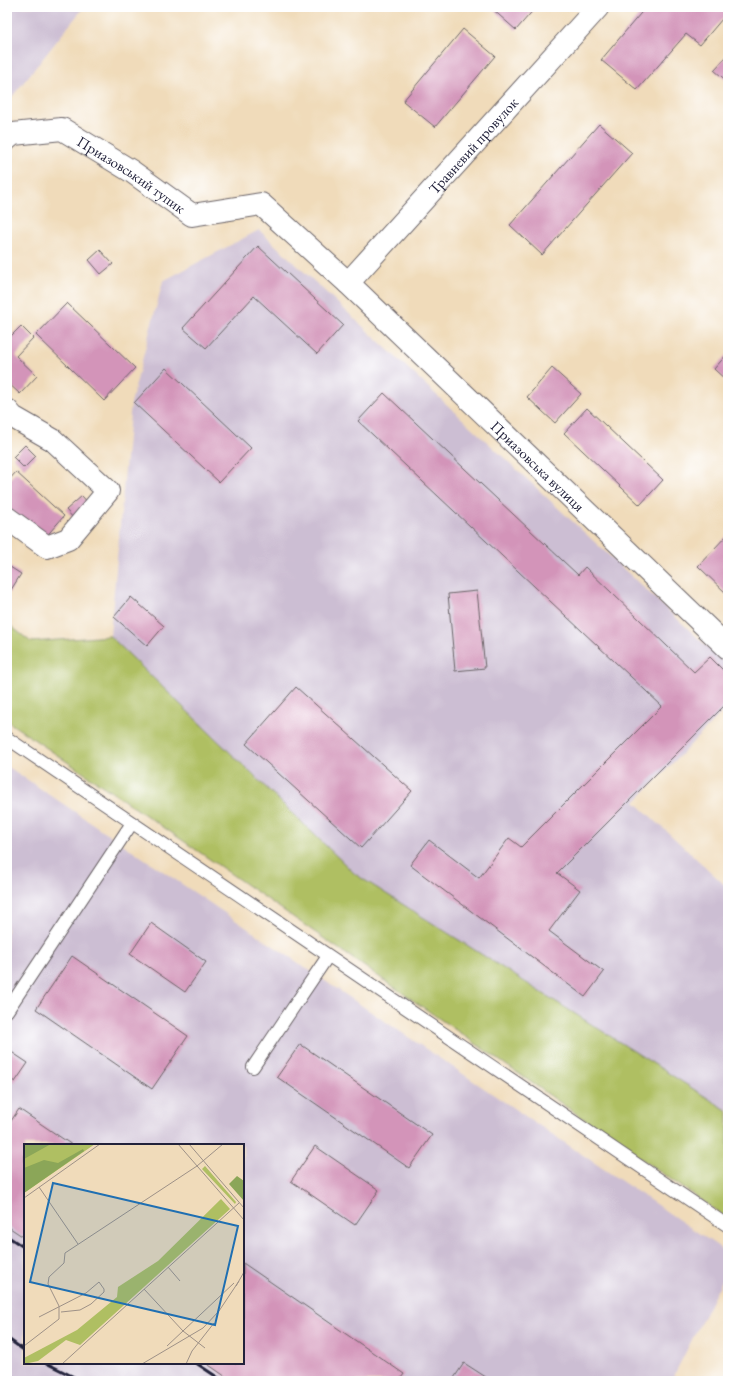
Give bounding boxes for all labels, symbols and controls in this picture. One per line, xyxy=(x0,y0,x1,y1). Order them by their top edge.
street label: Травневий провулок xyxy=(424,93,522,198)
street label: Приазовський тупик xyxy=(74,131,190,217)
street label: Приазовська вулиця xyxy=(487,416,589,515)
inset map xyxy=(24,1144,244,1364)

